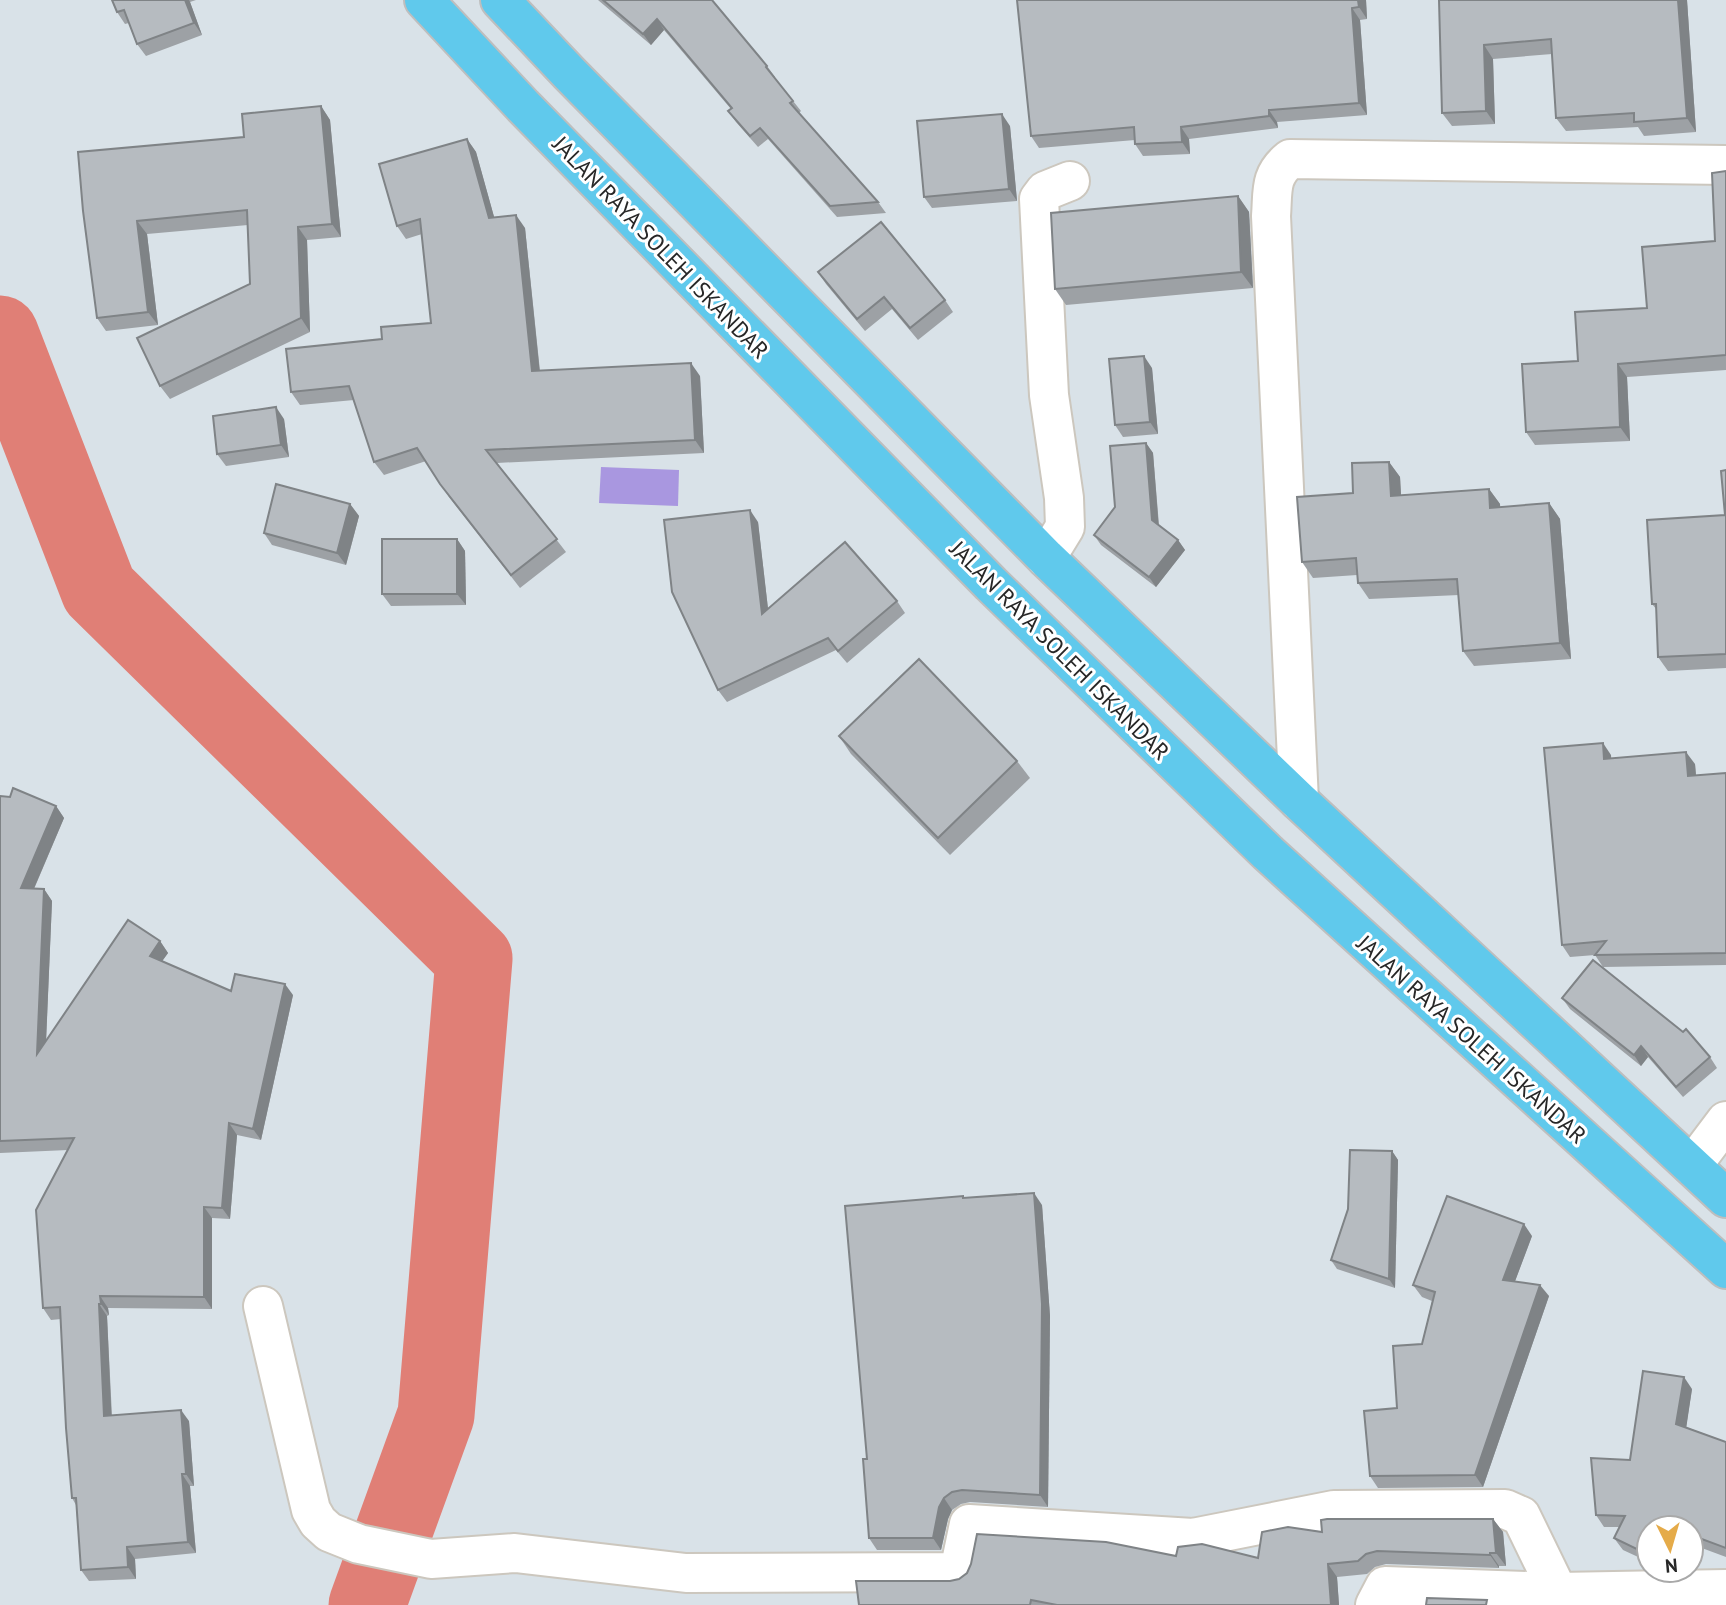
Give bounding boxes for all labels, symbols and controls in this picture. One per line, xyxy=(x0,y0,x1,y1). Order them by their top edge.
street label: JALAN RAYA SOLEH ISKANDAR xyxy=(546,129,775,365)
street label: JALAN RAYA SOLEH ISKANDAR xyxy=(943,533,1176,766)
street label: JALAN RAYA SOLEH ISKANDAR xyxy=(1351,928,1593,1150)
north arrow xyxy=(1635,1514,1705,1584)
text: N xyxy=(1664,1553,1679,1578)

